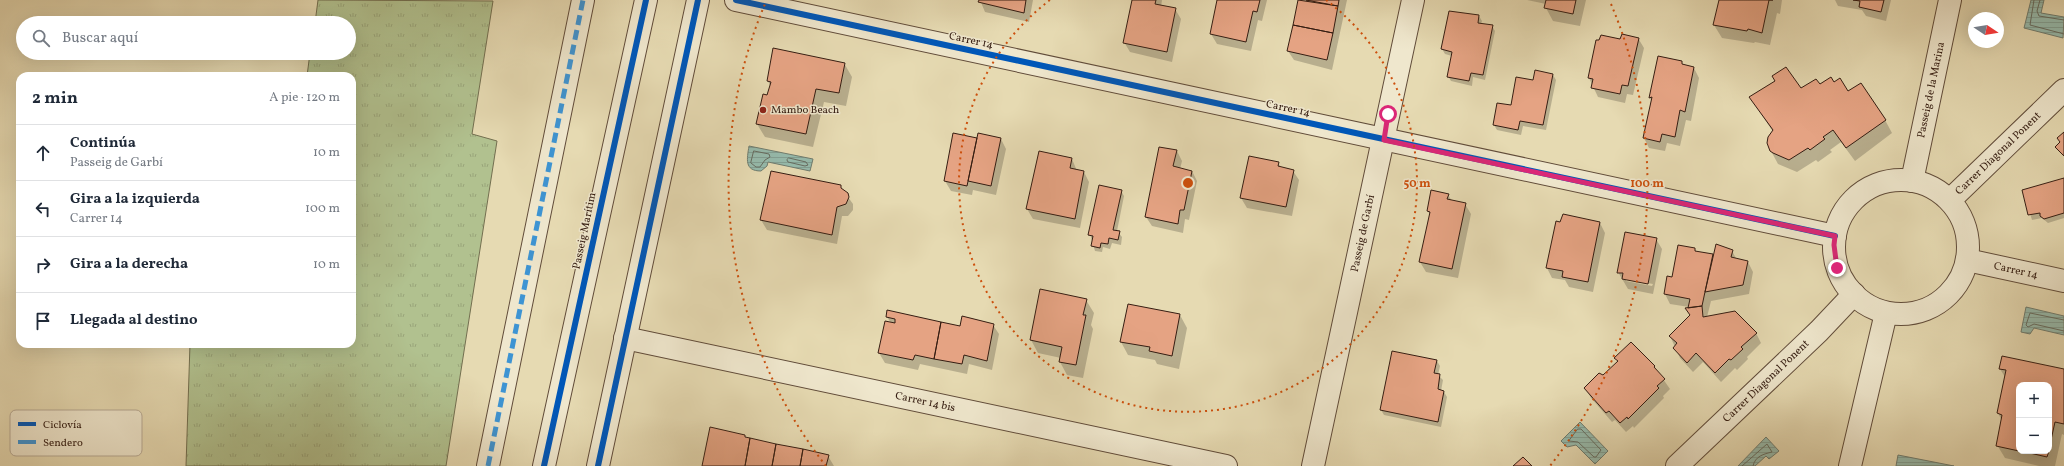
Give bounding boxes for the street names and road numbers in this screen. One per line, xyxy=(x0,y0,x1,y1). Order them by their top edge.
street label: Carrer 14 xyxy=(948,29,995,53)
street label: Passeig de la Marina xyxy=(1914,40,1949,139)
street label: Carrer 14 xyxy=(1265,97,1312,121)
street label: Carrer Diagonal Ponent xyxy=(1952,108,2045,198)
street label: Passeig Marítim xyxy=(570,191,601,271)
street label: Passeig de Garbí xyxy=(1347,193,1379,273)
street label: Carrer 14 xyxy=(1992,259,2040,283)
street label: Carrer Diagonal Ponent xyxy=(1720,336,1813,426)
street label: Carrer 14 bis xyxy=(894,388,957,416)

